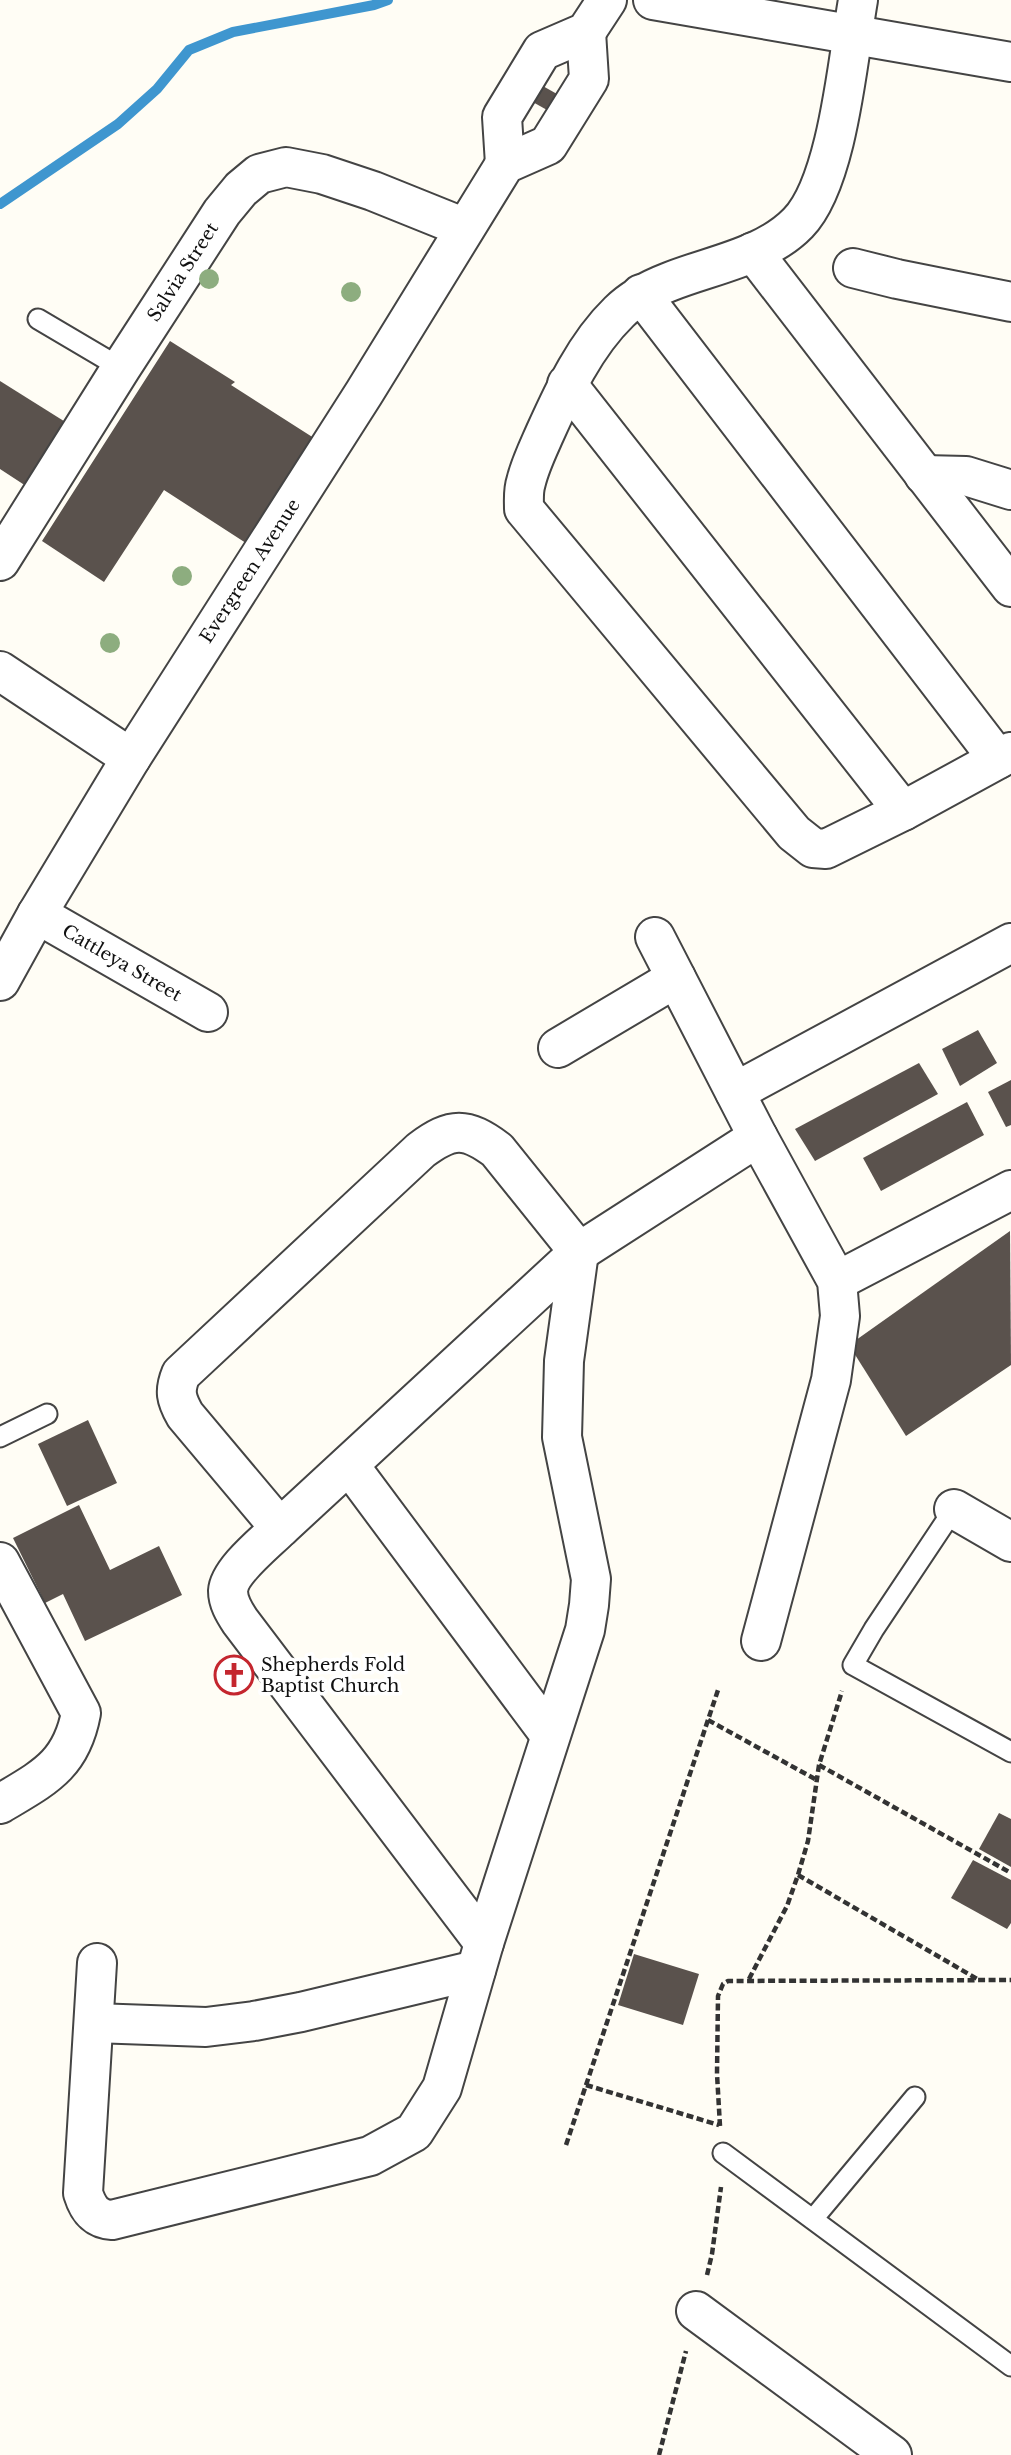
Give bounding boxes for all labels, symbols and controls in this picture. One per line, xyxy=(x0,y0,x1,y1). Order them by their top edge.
street label: Salvia Street xyxy=(143,218,223,326)
street label: Evergreen Avenue xyxy=(195,495,305,647)
street label: Cattleya Street xyxy=(58,920,186,1006)
church icon: Shepherds Fold Baptist Church xyxy=(213,1654,255,1696)
place label: Shepherds Fold Baptist Church xyxy=(261,1654,405,1697)

